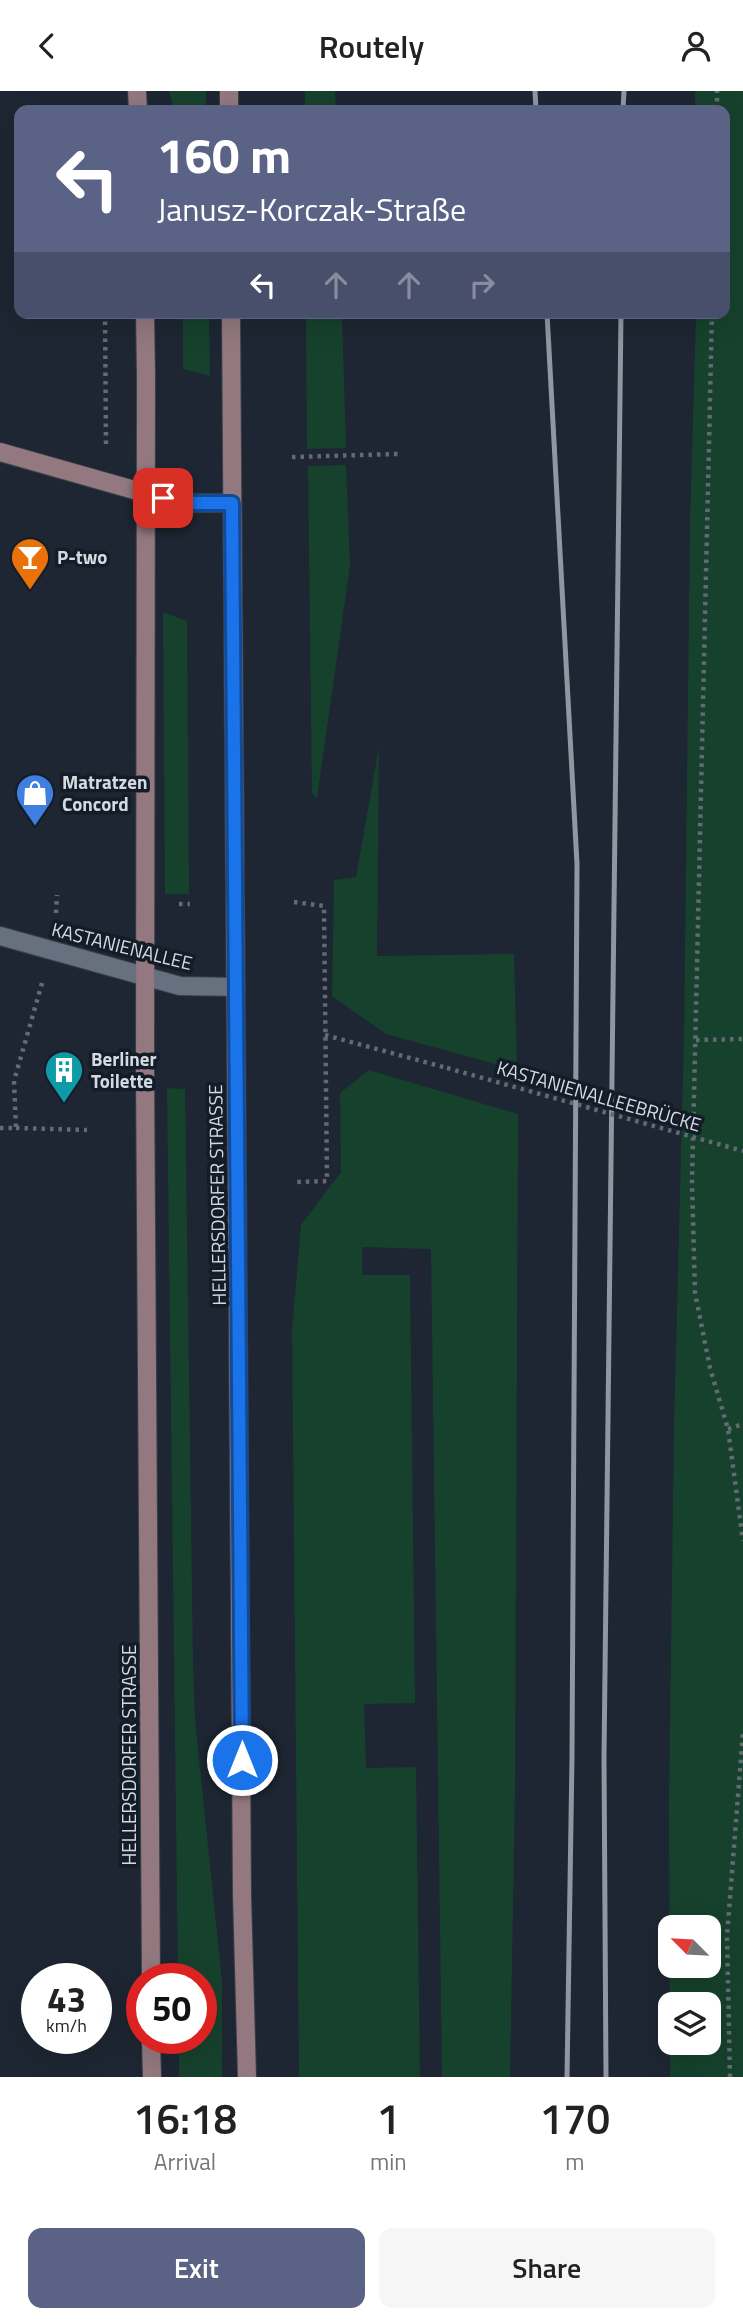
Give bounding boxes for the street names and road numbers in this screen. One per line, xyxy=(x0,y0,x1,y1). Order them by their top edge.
street label: KASTANIENALLEE xyxy=(49,914,196,977)
street label: KASTANIENALLEEBRÜCKE xyxy=(494,1052,705,1139)
street label: HELLERSDORFER STRASSE xyxy=(200,1084,233,1306)
street label: HELLERSDORFER STRASSE xyxy=(114,1644,143,1866)

